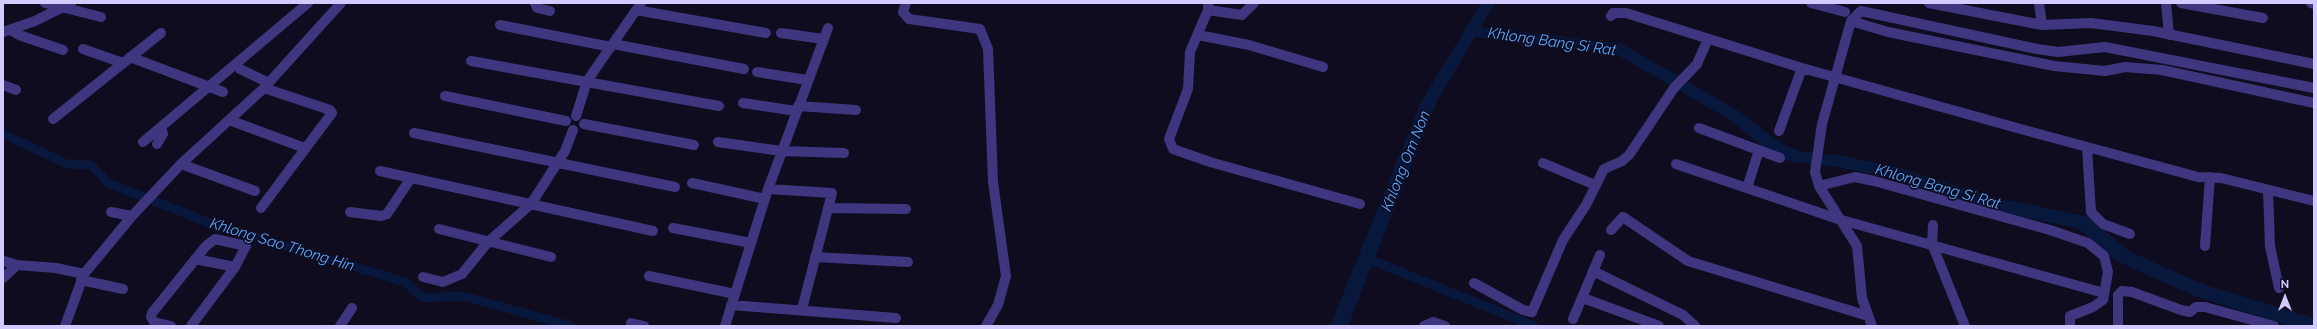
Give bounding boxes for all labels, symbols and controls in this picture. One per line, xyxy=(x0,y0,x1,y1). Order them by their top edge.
water label: Khlong Bang Si Rat xyxy=(1487,24,1617,60)
water label: Khlong Om Non xyxy=(1378,108,1434,214)
water label: Khlong Bang Si Rat xyxy=(1873,161,2003,213)
water label: Khlong Sao Thong Hin xyxy=(208,214,356,276)
north arrow xyxy=(2265,277,2305,317)
text: N xyxy=(2281,278,2289,291)

